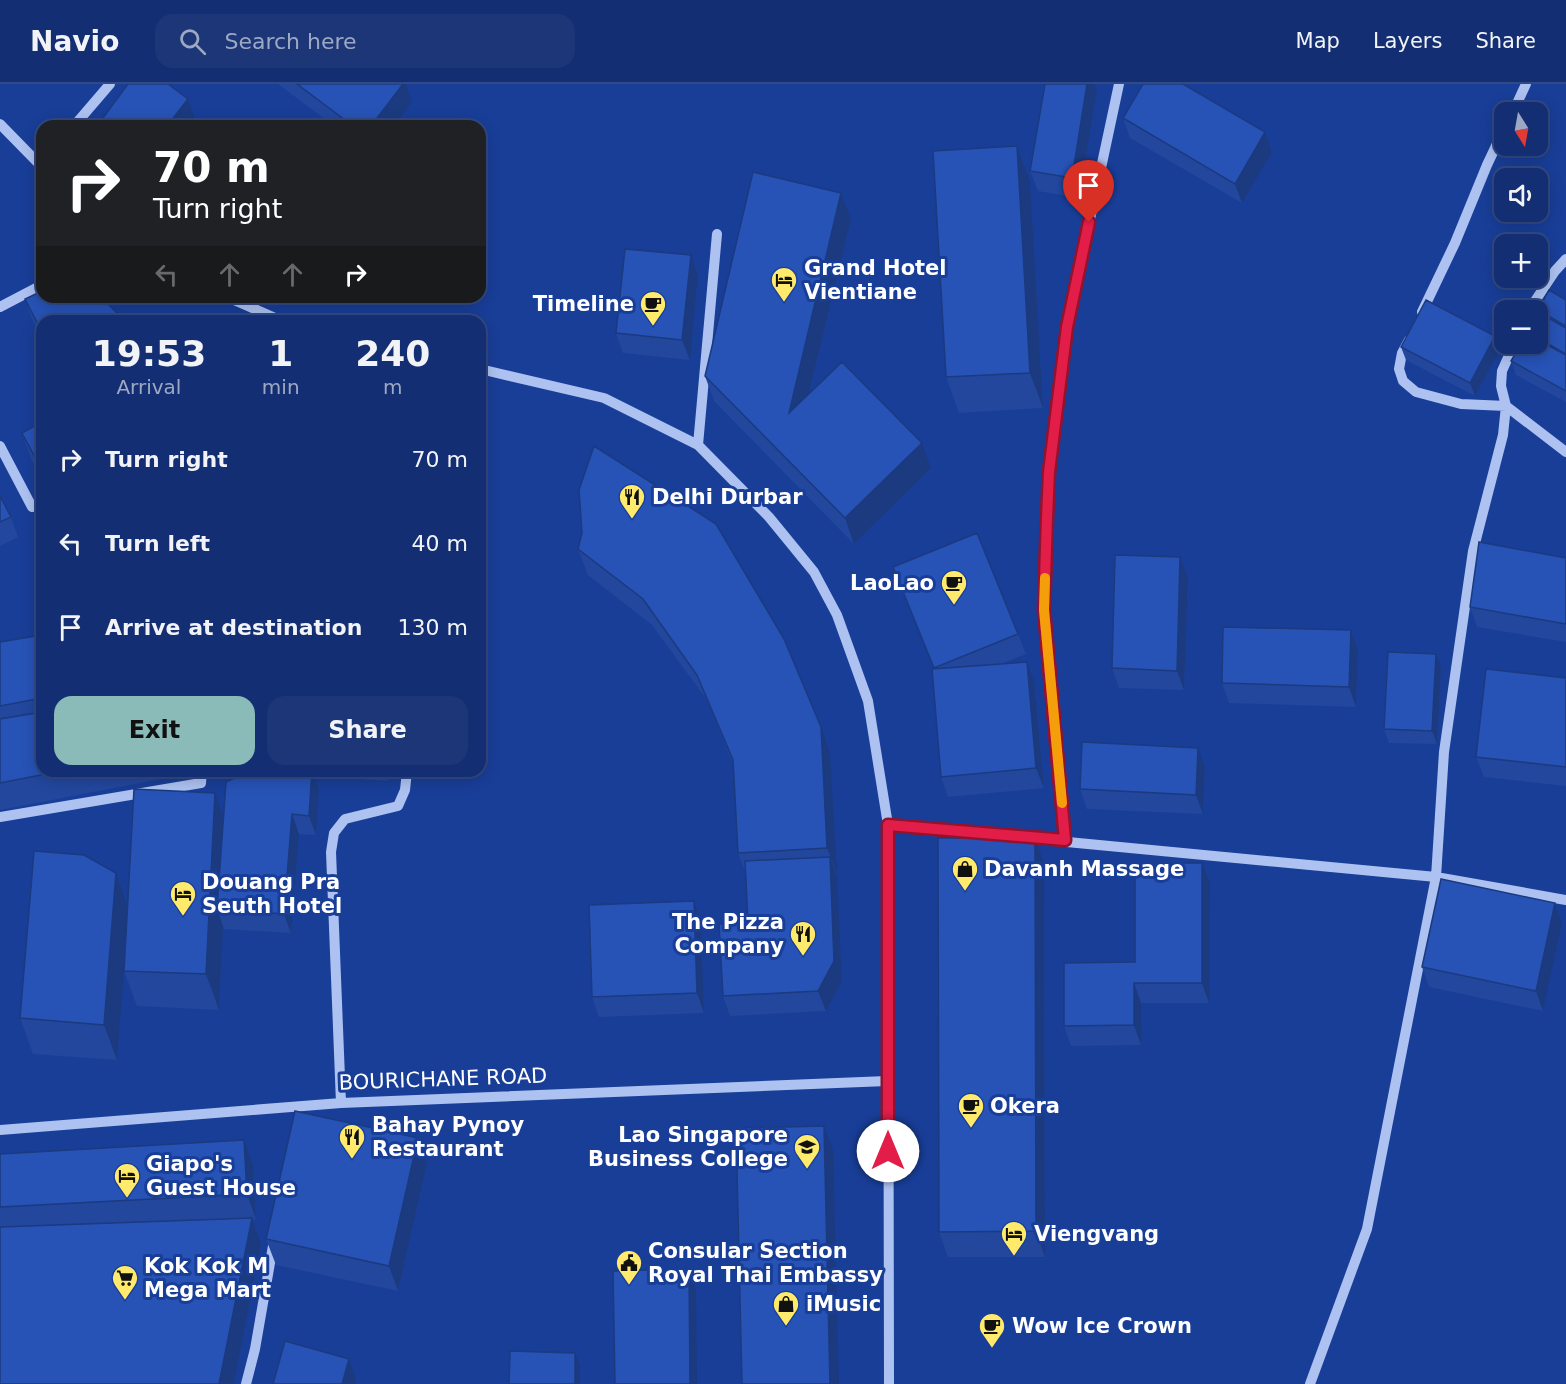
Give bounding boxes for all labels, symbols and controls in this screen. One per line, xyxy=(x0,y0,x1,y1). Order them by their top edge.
search box xyxy=(155,14,575,68)
text: Navio xyxy=(30,25,119,58)
icon: search xyxy=(176,25,209,58)
text: Search here xyxy=(224,29,357,54)
text: Map xyxy=(1296,29,1340,53)
text: Layers xyxy=(1373,29,1442,53)
text: Share xyxy=(1475,29,1536,53)
north arrow xyxy=(1494,102,1548,156)
map controls xyxy=(1494,102,1548,354)
text: 70 m xyxy=(153,143,270,192)
icon: right xyxy=(54,144,132,222)
pin xyxy=(1063,160,1114,222)
button: sound xyxy=(1494,168,1548,222)
icon: arrive xyxy=(1072,169,1105,202)
text: Turn right xyxy=(153,193,282,224)
button: + xyxy=(1494,234,1548,288)
place label: Grand Hotel Vientiane xyxy=(804,256,947,304)
icon: left xyxy=(150,258,183,291)
icon: ahead xyxy=(213,258,246,291)
icon: ahead xyxy=(276,258,309,291)
icon: right xyxy=(339,258,372,291)
hotel icon: Grand Hotel Vientiane xyxy=(769,265,799,303)
cafe icon: Timeline xyxy=(638,289,668,327)
place label: Timeline xyxy=(533,292,634,316)
button: − xyxy=(1494,300,1548,354)
text: 19:53 xyxy=(92,333,206,374)
text: 1 xyxy=(268,333,293,374)
text: 240 xyxy=(355,333,430,374)
text: Arrival xyxy=(116,375,181,399)
text: min xyxy=(262,375,300,399)
text: m xyxy=(383,375,403,399)
icon: right xyxy=(54,443,87,476)
text: Turn right xyxy=(105,447,228,472)
text: 70 m xyxy=(412,447,468,472)
restaurant icon: Delhi Durbar xyxy=(617,482,647,520)
place label: Delhi Durbar xyxy=(652,485,803,509)
icon: left xyxy=(54,527,87,560)
text: Turn left xyxy=(105,531,210,556)
text: 40 m xyxy=(412,531,468,556)
cafe icon: LaoLao xyxy=(939,568,969,606)
place label: LaoLao xyxy=(850,571,934,595)
icon: arrive xyxy=(54,611,87,644)
text: Arrive at destination xyxy=(105,615,362,640)
text: 130 m xyxy=(398,615,468,640)
button: Exit xyxy=(54,696,255,765)
button: Share xyxy=(267,696,468,765)
shop icon: Davanh Massage xyxy=(950,854,980,892)
place label: Davanh Massage xyxy=(984,857,1184,881)
place label: Douang Pra Seuth Hotel xyxy=(202,870,342,918)
hotel icon: Douang Pra Seuth Hotel xyxy=(168,879,198,917)
place label: The Pizza Company xyxy=(672,910,784,958)
restaurant icon: The Pizza Company xyxy=(788,919,818,957)
street label: BOURICHANE ROAD xyxy=(338,1063,548,1095)
cafe icon: Okera xyxy=(956,1091,986,1129)
place label: Okera xyxy=(990,1094,1060,1118)
place label: Bahay Pynoy Restaurant xyxy=(372,1113,524,1161)
position arrow xyxy=(856,1119,920,1183)
restaurant icon: Bahay Pynoy Restaurant xyxy=(337,1122,367,1160)
place label: Lao Singapore Business College xyxy=(588,1123,788,1171)
school or university icon: Lao Singapore Business College xyxy=(792,1132,822,1170)
place label: Giapo's Guest House xyxy=(146,1152,296,1200)
hotel icon: Giapo's Guest House xyxy=(112,1161,142,1199)
hotel icon: Viengvang xyxy=(999,1219,1029,1257)
place label: Viengvang xyxy=(1034,1222,1159,1246)
place label: Consular Section Royal Thai Embassy xyxy=(648,1239,883,1287)
public building icon: Consular Section Royal Thai Embassy xyxy=(614,1248,644,1286)
place label: Kok Kok M Mega Mart xyxy=(144,1254,271,1302)
supermarket icon: Kok Kok M Mega Mart xyxy=(110,1263,140,1301)
shop icon: iMusic xyxy=(771,1289,801,1327)
place label: iMusic xyxy=(806,1292,881,1316)
cafe icon: Wow Ice Crown xyxy=(977,1311,1007,1349)
place label: Wow Ice Crown xyxy=(1012,1314,1192,1338)

